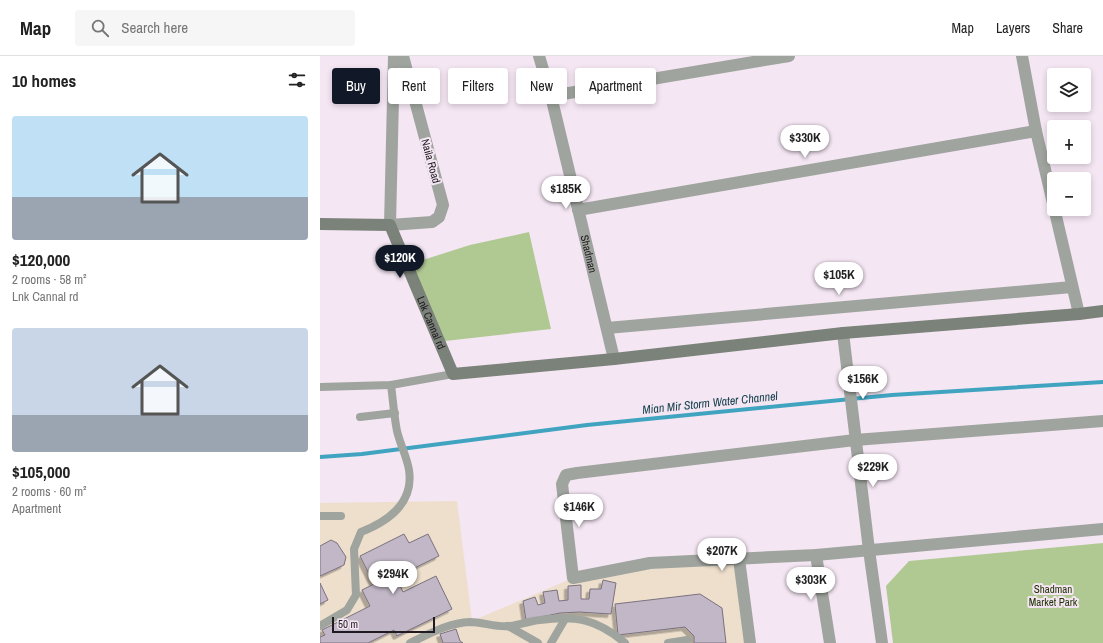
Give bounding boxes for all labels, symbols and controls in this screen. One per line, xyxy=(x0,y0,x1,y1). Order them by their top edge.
search box xyxy=(75,10,355,46)
text: Map xyxy=(20,15,51,41)
icon: search xyxy=(89,17,111,39)
text: Search here xyxy=(121,17,188,38)
text: Map xyxy=(952,19,974,37)
text: Layers xyxy=(996,19,1030,37)
text: Share xyxy=(1052,19,1083,37)
chip: Buy xyxy=(332,68,380,104)
chip: Rent xyxy=(388,68,440,104)
chip: Filters xyxy=(448,68,508,104)
chip: New xyxy=(516,68,567,104)
chip: Apartment xyxy=(575,68,656,104)
map controls xyxy=(1047,68,1091,216)
button: layers xyxy=(1047,68,1091,112)
text: 10 homes xyxy=(12,69,76,92)
icon: filters xyxy=(286,69,308,91)
button: + xyxy=(1047,120,1091,164)
pin: $330K xyxy=(777,125,833,159)
text: $330K xyxy=(789,129,821,146)
street label: Naila Road xyxy=(418,137,444,185)
icon: home xyxy=(124,142,196,214)
button: − xyxy=(1047,172,1091,216)
pin: $185K xyxy=(538,176,594,210)
text: $185K xyxy=(550,180,582,197)
street label: Shadman xyxy=(577,233,600,274)
pin: $120K xyxy=(372,245,428,279)
text: $120,000 xyxy=(12,248,70,271)
text: $120K xyxy=(384,249,416,266)
pin: $105K xyxy=(811,262,867,296)
text: $105K xyxy=(823,266,855,283)
text: 2 rooms · 58 m² xyxy=(12,271,87,288)
text: Lnk Cannal rd xyxy=(12,288,78,305)
street label: Lnk Cannal rd xyxy=(414,294,449,351)
icon: home xyxy=(124,354,196,426)
pin: $156K xyxy=(835,366,891,400)
text: $156K xyxy=(847,370,879,387)
water label: Mian Mir Storm Water Channel xyxy=(642,388,779,418)
pin: $229K xyxy=(845,454,901,488)
text: $229K xyxy=(857,458,889,475)
text: $105,000 xyxy=(12,460,70,483)
text: 2 rooms · 60 m² xyxy=(12,483,87,500)
pin: $146K xyxy=(551,494,607,528)
text: $146K xyxy=(563,498,595,515)
text: Apartment xyxy=(12,500,61,517)
pin: $207K xyxy=(694,538,750,572)
text: $207K xyxy=(706,542,738,559)
pin: $294K xyxy=(365,561,421,595)
text: $294K xyxy=(377,565,409,582)
pin: $303K xyxy=(783,567,839,601)
text: $303K xyxy=(795,571,827,588)
park label: Shadman Market Park xyxy=(1029,582,1078,609)
scale bar xyxy=(332,615,435,634)
text: 50 m xyxy=(338,617,358,631)

